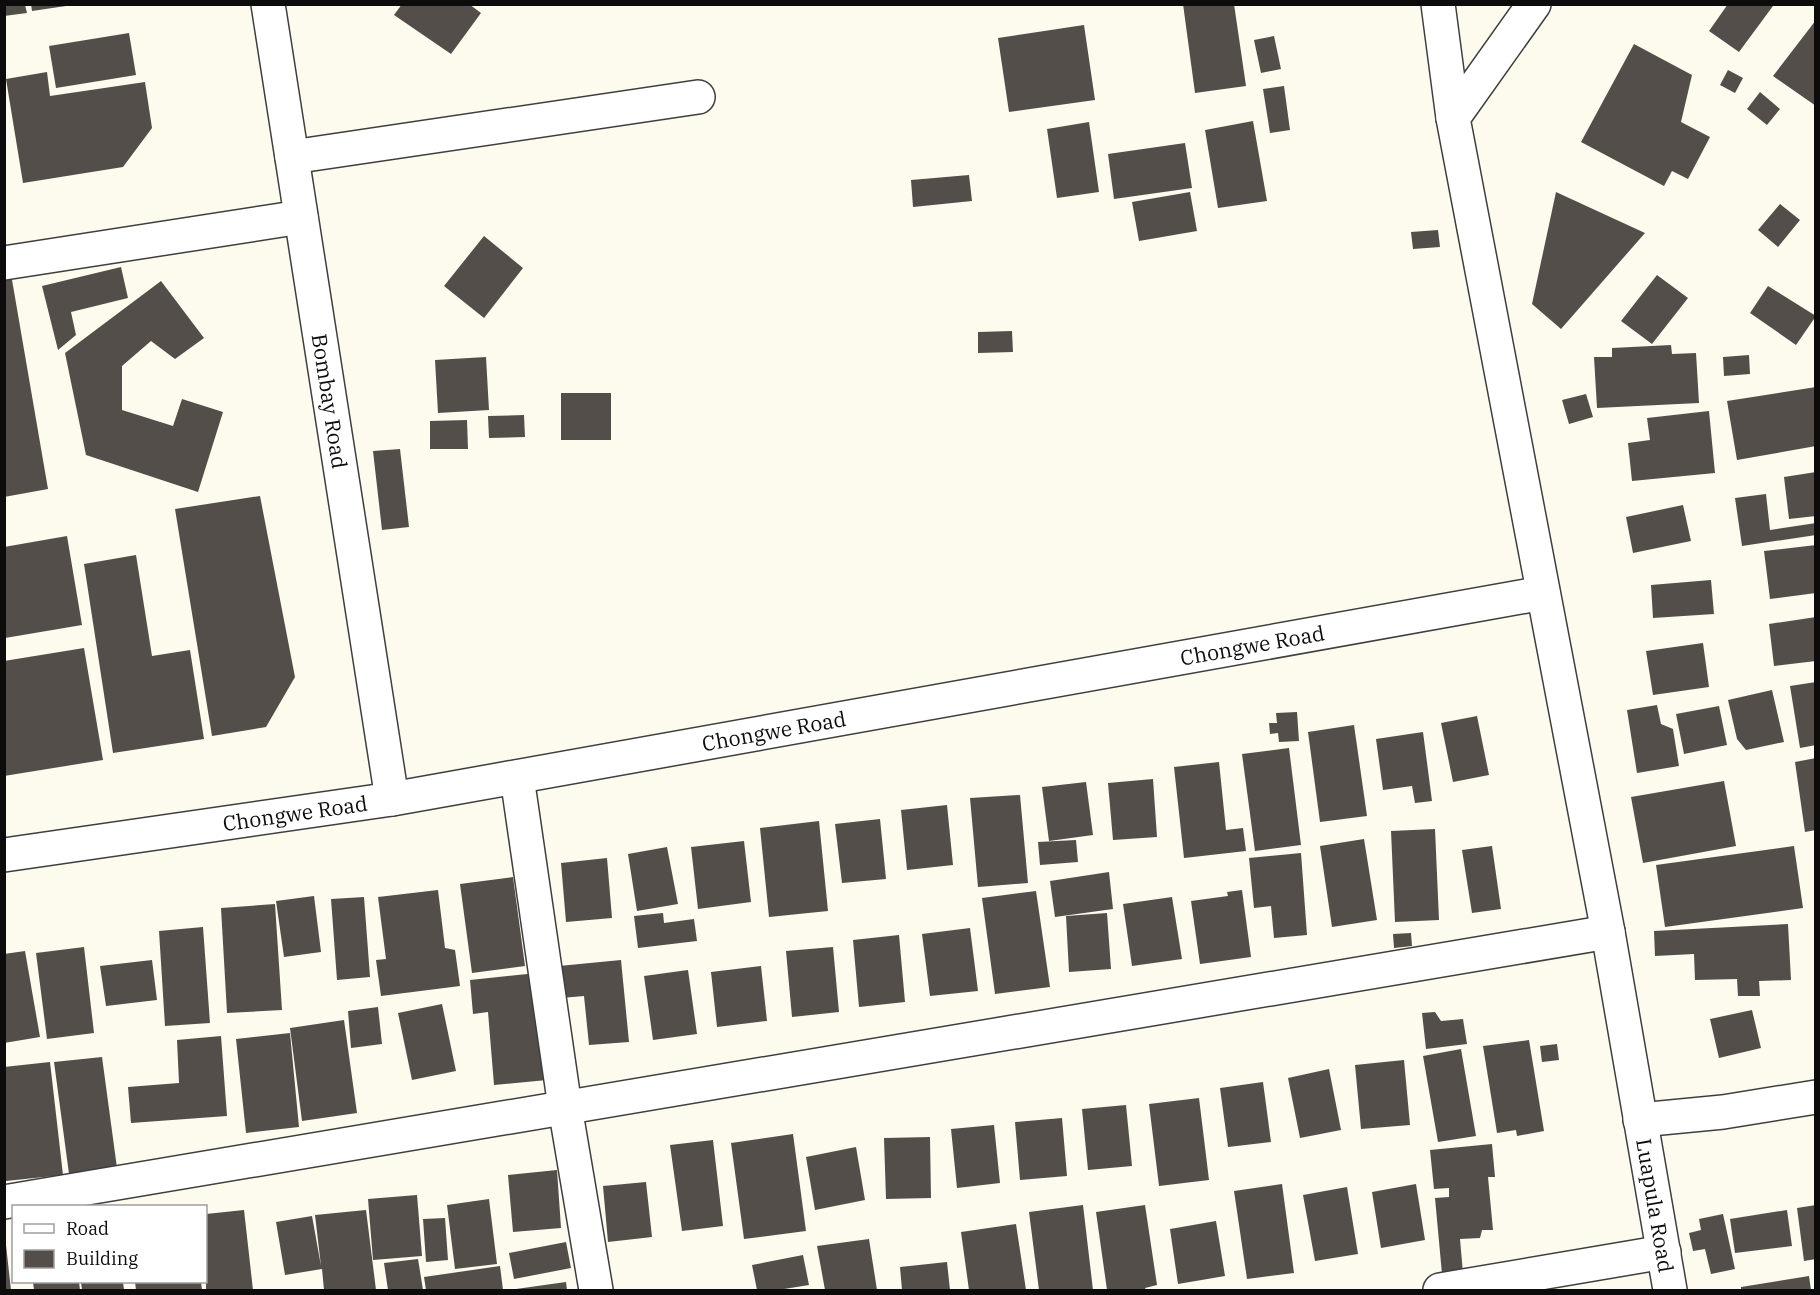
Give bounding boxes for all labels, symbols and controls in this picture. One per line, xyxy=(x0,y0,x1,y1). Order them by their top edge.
street label: Bombay Road xyxy=(306,332,354,471)
street label: Chongwe Road xyxy=(1178,618,1327,672)
street label: Chongwe Road xyxy=(700,704,848,757)
street label: Chongwe Road xyxy=(221,789,369,837)
street label: Luapula Road xyxy=(1630,1136,1681,1275)
legend xyxy=(12,1205,207,1283)
text: Road xyxy=(66,1217,109,1240)
text: Building xyxy=(66,1247,138,1270)

